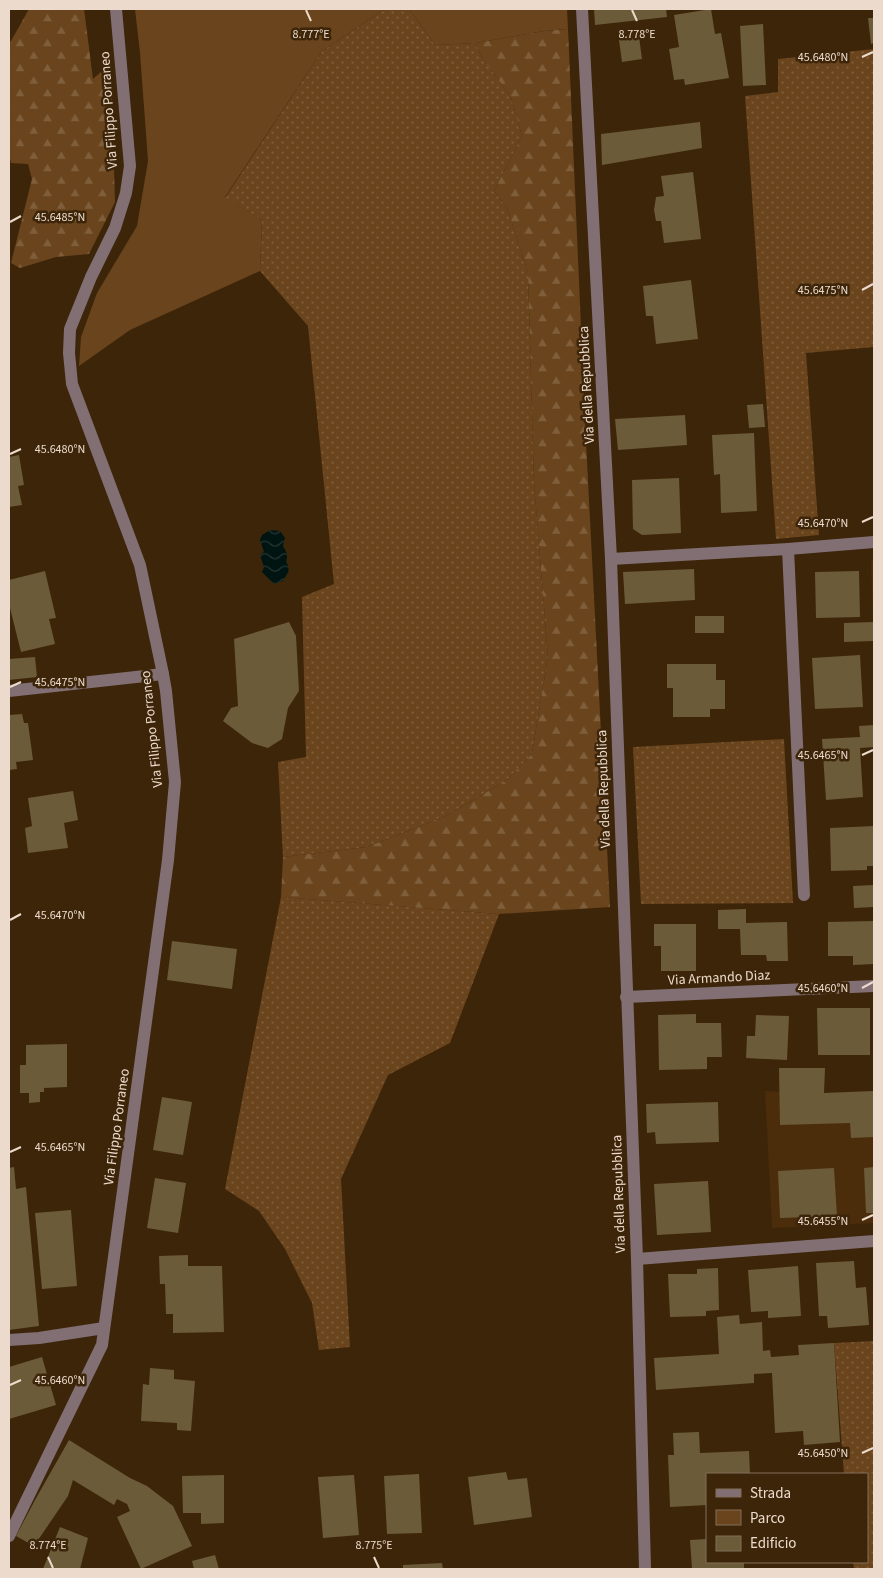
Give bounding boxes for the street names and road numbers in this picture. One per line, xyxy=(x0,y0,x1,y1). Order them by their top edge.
street label: Via Filippo Porraneo xyxy=(95,51,123,169)
street label: Via della Repubblica xyxy=(574,325,600,445)
street label: Via Filippo Porraneo xyxy=(136,669,168,789)
street label: Via della Repubblica xyxy=(592,730,616,848)
street label: Via Armando Diaz xyxy=(667,965,771,991)
street label: Via Filippo Porraneo xyxy=(99,1067,135,1187)
street label: Via della Repubblica xyxy=(607,1135,631,1253)

